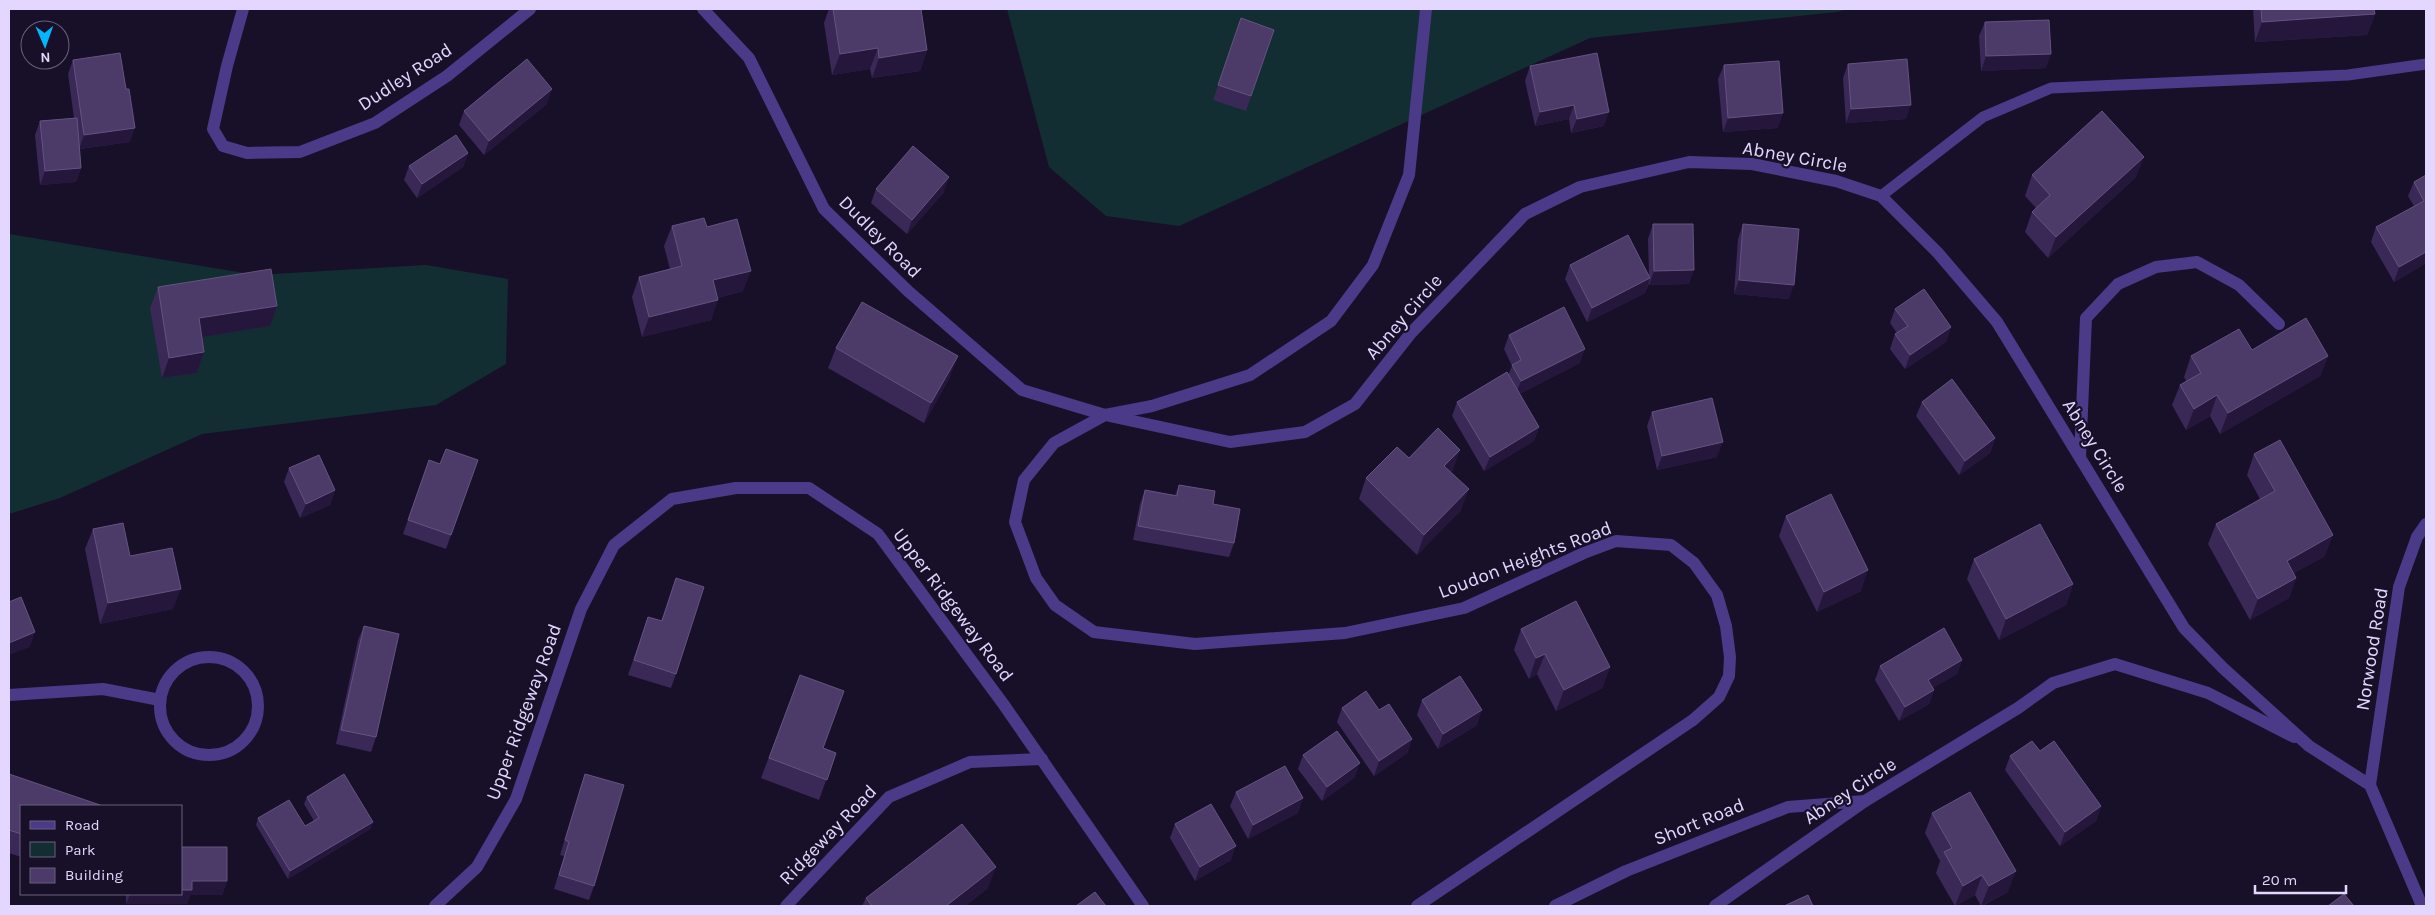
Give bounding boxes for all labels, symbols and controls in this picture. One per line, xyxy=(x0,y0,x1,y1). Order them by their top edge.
north arrow xyxy=(20,20,70,70)
street label: Dudley Road xyxy=(354,39,456,115)
text: N xyxy=(40,49,51,66)
street label: Abney Circle xyxy=(1741,137,1849,177)
street label: Dudley Road xyxy=(834,191,926,283)
street label: Abney Circle xyxy=(1361,270,1447,364)
street label: Abney Circle xyxy=(2058,395,2132,497)
street label: Loudon Heights Road xyxy=(1435,517,1615,603)
street label: Upper Ridgeway Road xyxy=(888,524,1018,686)
street label: Norwood Road xyxy=(2351,586,2393,712)
street label: Upper Ridgeway Road xyxy=(482,621,566,803)
street label: Abney Circle xyxy=(1800,753,1900,829)
street label: Ridgeway Road xyxy=(775,780,881,890)
street label: Short Road xyxy=(1651,794,1747,850)
legend xyxy=(20,805,182,895)
text: Road xyxy=(65,816,100,834)
text: Park xyxy=(65,841,95,859)
scale bar xyxy=(2255,862,2346,894)
text: Building xyxy=(65,866,123,884)
text: 20 m xyxy=(2262,871,2297,889)

